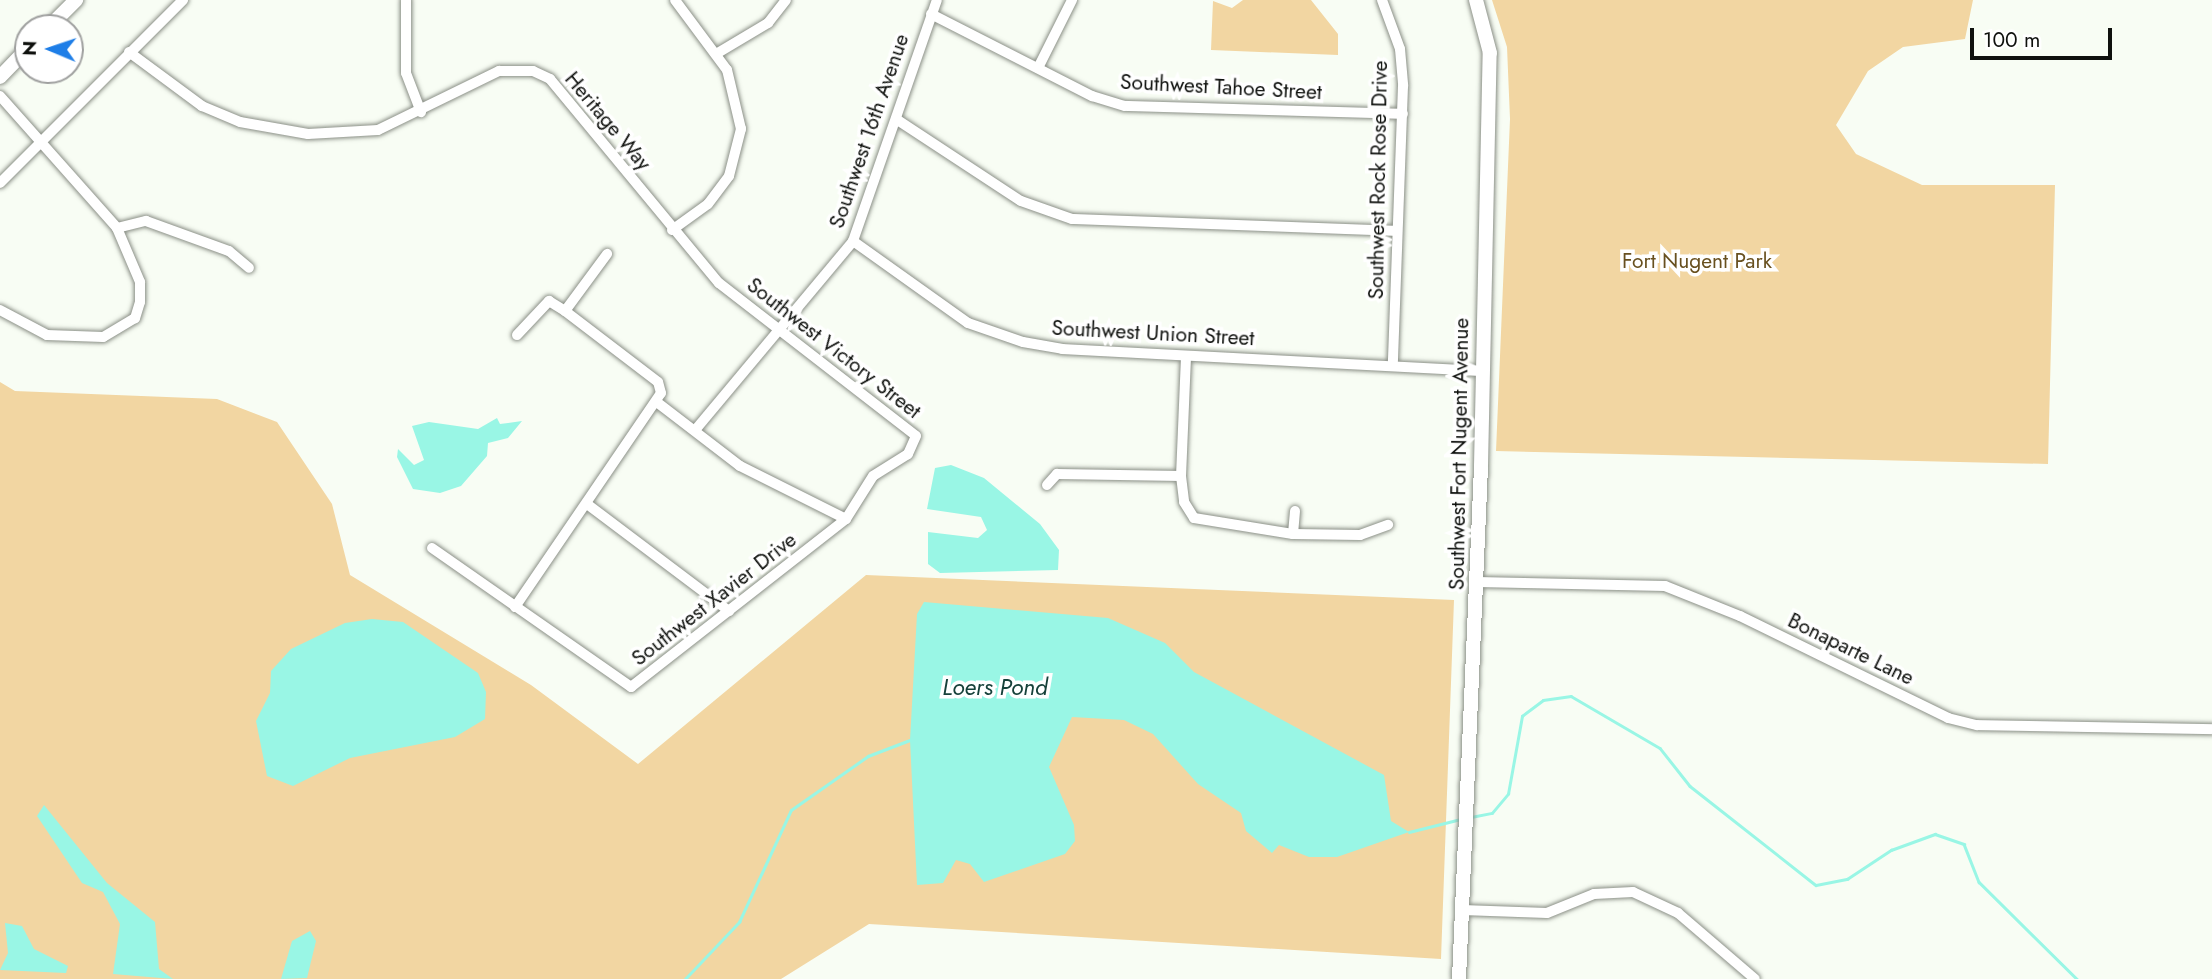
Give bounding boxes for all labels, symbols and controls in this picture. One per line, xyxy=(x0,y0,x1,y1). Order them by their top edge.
north arrow xyxy=(14,14,84,84)
scale bar xyxy=(1974,14,2116,58)
text: 100 m xyxy=(1983,25,2040,55)
street label: Southwest 16th Avenue xyxy=(824,31,914,231)
text: N xyxy=(16,40,43,56)
street label: Southwest Rock Rose Drive xyxy=(1363,60,1393,300)
street label: Heritage Way xyxy=(560,67,656,175)
street label: Southwest Tahoe Street xyxy=(1119,69,1323,105)
park label: Fort Nugent Park xyxy=(1622,248,1772,274)
street label: Southwest Victory Street xyxy=(742,272,926,424)
street label: Southwest Union Street xyxy=(1051,315,1255,351)
street label: Southwest Fort Nugent Avenue xyxy=(1444,318,1474,590)
street label: Southwest Xavier Drive xyxy=(627,527,801,671)
street label: Bonaparte Lane xyxy=(1784,608,1918,690)
water label: Loers Pond xyxy=(942,673,1048,701)

